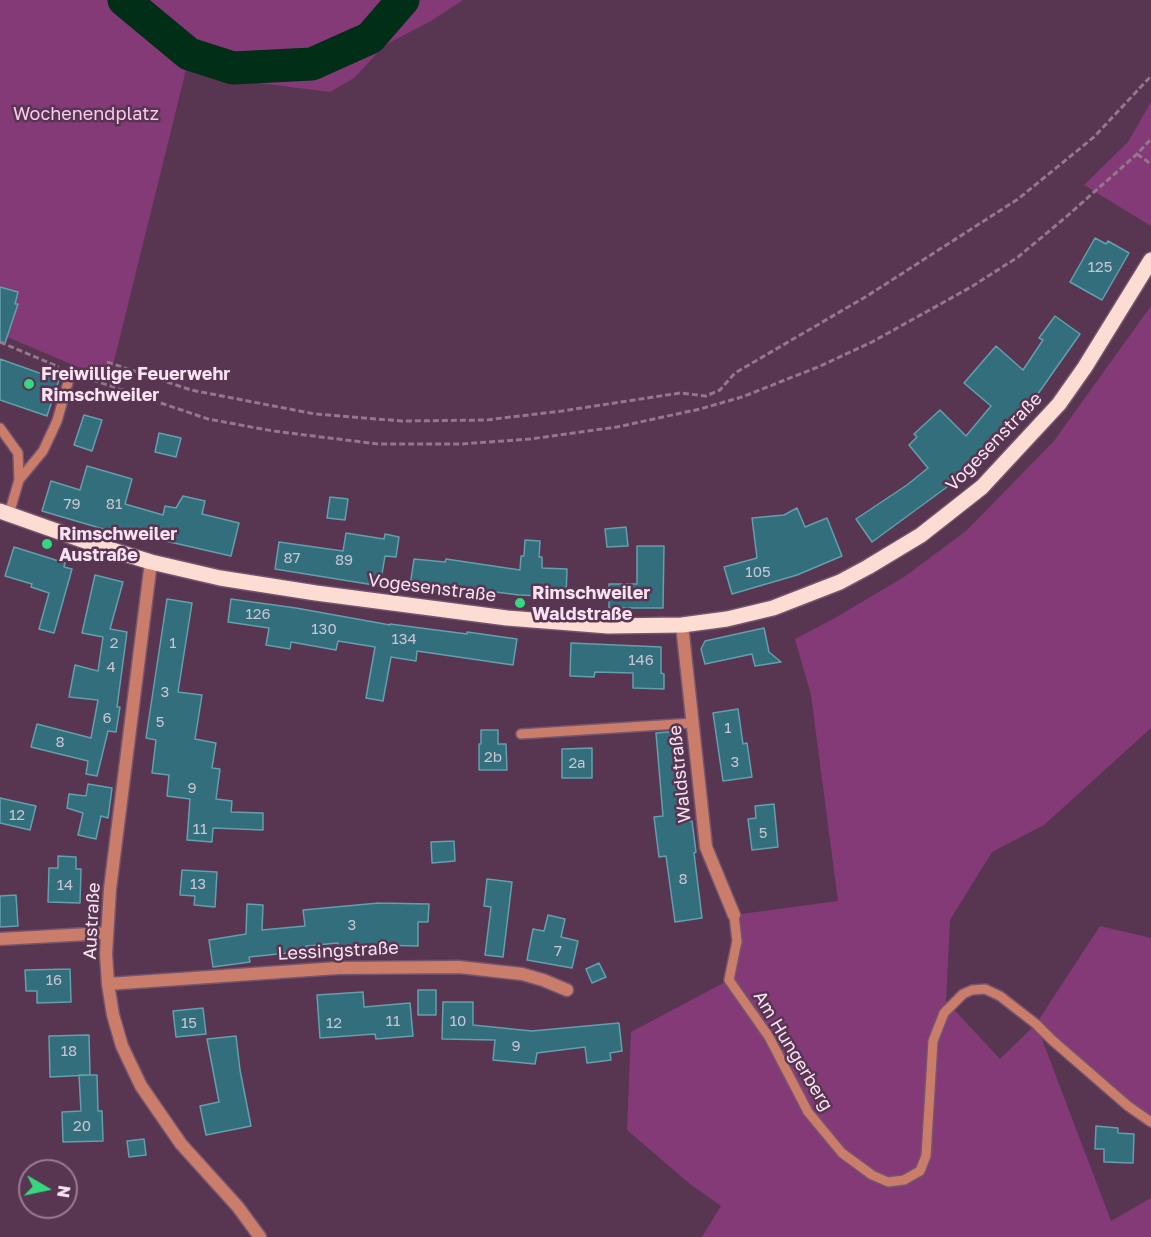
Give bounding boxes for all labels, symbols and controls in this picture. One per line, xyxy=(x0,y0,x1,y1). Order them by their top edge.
park label: Wochenendplatz xyxy=(13,103,159,125)
house number: 125 xyxy=(1088,258,1112,276)
place label: Freiwillige Feuerwehr Rimschweiler xyxy=(41,363,230,406)
marker: Freiwillige Feuerwehr Rimschweiler xyxy=(22,377,36,391)
street label: Vogesenstraße xyxy=(941,388,1047,496)
house number: 79 xyxy=(63,495,81,513)
house number: 81 xyxy=(106,495,122,513)
place label: Rimschweiler Austraße xyxy=(59,523,177,566)
marker: Rimschweiler Austraße xyxy=(40,537,54,551)
house number: 87 xyxy=(283,549,301,567)
house number: 89 xyxy=(335,551,353,569)
house number: 105 xyxy=(745,563,771,581)
street label: Vogesenstraße xyxy=(367,569,497,607)
place label: Rimschweiler Waldstraße xyxy=(532,582,650,624)
marker: Rimschweiler Waldstraße xyxy=(513,596,527,610)
house number: 126 xyxy=(245,605,271,623)
house number: 130 xyxy=(311,620,337,638)
house number: 134 xyxy=(391,630,417,648)
house number: 2 xyxy=(110,634,118,652)
house number: 1 xyxy=(169,634,177,652)
house number: 146 xyxy=(628,651,654,669)
house number: 4 xyxy=(106,658,116,676)
house number: 3 xyxy=(161,683,169,701)
house number: 6 xyxy=(102,709,112,727)
house number: 5 xyxy=(156,713,164,731)
house number: 1 xyxy=(724,719,732,737)
street label: Waldstraße xyxy=(664,724,696,824)
house number: 8 xyxy=(55,733,65,751)
house number: 2b xyxy=(484,748,502,766)
house number: 3 xyxy=(731,753,739,771)
house number: 2a xyxy=(568,754,586,772)
house number: 9 xyxy=(187,779,197,797)
house number: 12 xyxy=(9,806,25,824)
house number: 11 xyxy=(193,820,207,838)
house number: 5 xyxy=(759,824,767,842)
house number: 8 xyxy=(678,870,688,888)
house number: 13 xyxy=(190,875,206,893)
house number: 14 xyxy=(57,876,73,894)
street label: Austraße xyxy=(79,882,105,960)
house number: 3 xyxy=(348,916,356,934)
street label: Lessingstraße xyxy=(277,937,399,965)
house number: 7 xyxy=(554,942,562,960)
house number: 16 xyxy=(46,971,62,989)
street label: Am Hungerberg xyxy=(749,987,837,1115)
house number: 11 xyxy=(386,1012,400,1030)
house number: 10 xyxy=(450,1012,466,1030)
house number: 15 xyxy=(181,1014,197,1032)
house number: 12 xyxy=(326,1014,342,1032)
house number: 9 xyxy=(511,1037,521,1055)
house number: 18 xyxy=(61,1042,77,1060)
house number: 20 xyxy=(73,1117,91,1135)
north arrow xyxy=(18,1159,78,1219)
text: N xyxy=(53,1184,75,1199)

